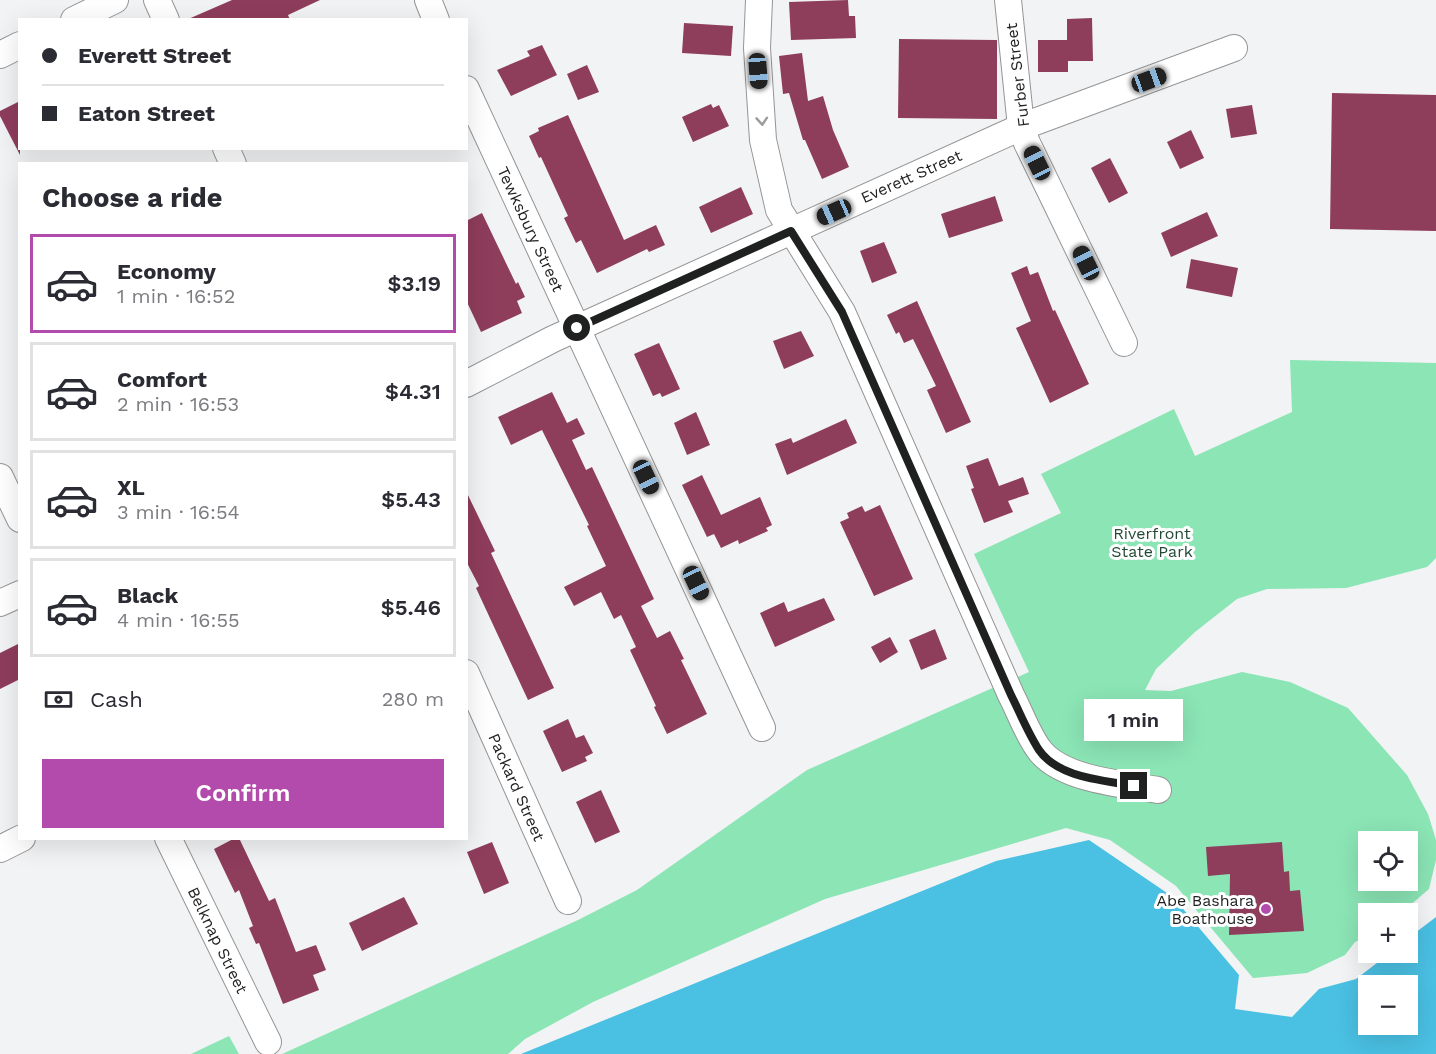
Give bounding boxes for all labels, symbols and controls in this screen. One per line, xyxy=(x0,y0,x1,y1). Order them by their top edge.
street label: Furber Street xyxy=(1002,22,1033,128)
text: Everett Street xyxy=(78,43,231,68)
car xyxy=(748,52,768,90)
car xyxy=(1129,65,1169,95)
text: Eaton Street xyxy=(78,101,215,126)
one-way arrow xyxy=(755,117,768,126)
car xyxy=(1021,143,1053,183)
street label: Everett Street xyxy=(858,146,965,207)
street label: Tewksbury Street xyxy=(493,164,568,295)
text: Choose a ride xyxy=(42,182,222,214)
car xyxy=(814,196,854,228)
car xyxy=(1070,243,1102,283)
icon: car xyxy=(45,257,99,311)
text: Economy xyxy=(117,259,216,284)
text: $3.19 xyxy=(388,271,441,296)
text: 1 min · 16:52 xyxy=(117,284,235,308)
route start xyxy=(563,314,590,341)
icon: car xyxy=(45,365,99,419)
text: Comfort xyxy=(117,367,207,392)
text: $4.31 xyxy=(385,379,441,404)
text: 2 min · 16:53 xyxy=(117,392,239,416)
car xyxy=(630,457,662,497)
icon: car xyxy=(45,473,99,527)
text: XL xyxy=(117,475,145,500)
text: $5.43 xyxy=(381,487,441,512)
text: 3 min · 16:54 xyxy=(117,500,240,524)
park label: Riverfront State Park xyxy=(1111,524,1193,561)
car xyxy=(680,563,712,603)
icon: car xyxy=(45,581,99,635)
text: Black xyxy=(117,583,178,608)
text: $5.46 xyxy=(381,595,441,620)
text: 4 min · 16:55 xyxy=(117,608,240,632)
icon: cash xyxy=(42,683,75,716)
text: Cash xyxy=(90,687,143,712)
text: 280 m xyxy=(382,687,444,711)
callout: 1 min xyxy=(1084,699,1184,741)
text: 1 min xyxy=(1108,708,1159,732)
street label: Packard Street xyxy=(484,731,549,844)
button: Confirm xyxy=(42,759,444,828)
route end xyxy=(1120,772,1147,799)
map controls xyxy=(1358,831,1418,1035)
button: locate xyxy=(1358,831,1418,891)
street label: Belknap Street xyxy=(184,884,252,997)
place label: Abe Bashara Boathouse xyxy=(1156,891,1254,928)
marker: Abe Bashara Boathouse xyxy=(1259,902,1273,916)
button: + xyxy=(1358,903,1418,963)
button: − xyxy=(1358,975,1418,1035)

